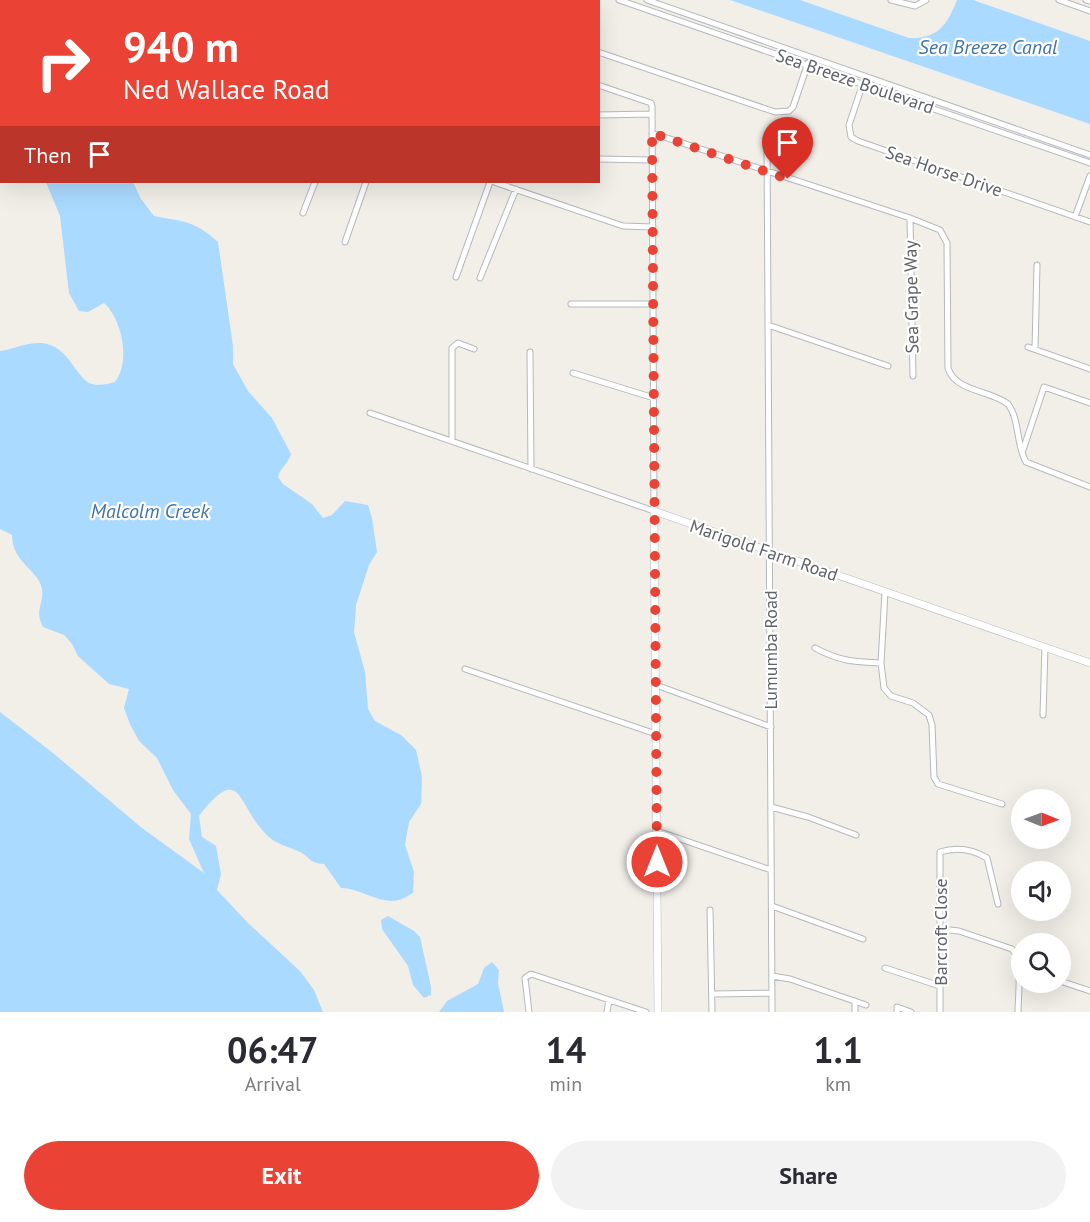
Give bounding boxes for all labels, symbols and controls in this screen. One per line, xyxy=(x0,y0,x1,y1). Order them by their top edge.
text: 940 m xyxy=(123,19,239,74)
icon: right xyxy=(24,24,102,102)
water label: Sea Breeze Canal xyxy=(919,34,1058,60)
street label: Sea Breeze Boulevard xyxy=(773,43,937,119)
text: Ned Wallace Road xyxy=(123,72,330,106)
pin xyxy=(762,117,813,179)
icon: arrive xyxy=(771,126,804,159)
icon: arrive xyxy=(83,138,116,171)
street label: Sea Horse Drive xyxy=(882,140,1006,202)
text: Then xyxy=(24,141,71,169)
street label: Sea Grape Way xyxy=(899,240,923,354)
water label: Malcolm Creek xyxy=(91,498,210,524)
street label: Marigold Farm Road xyxy=(687,514,841,586)
street label: Lumumba Road xyxy=(759,590,782,710)
north arrow xyxy=(1011,789,1071,849)
map controls xyxy=(1011,789,1071,993)
position arrow xyxy=(625,830,689,894)
button: sound xyxy=(1011,861,1071,921)
street label: Barcroft Close xyxy=(929,878,952,986)
button: search xyxy=(1011,933,1071,993)
text: 06:47 xyxy=(227,1026,318,1073)
text: 14 xyxy=(545,1026,586,1073)
text: 1.1 xyxy=(813,1026,863,1073)
text: Arrival xyxy=(245,1071,301,1097)
text: min xyxy=(550,1071,582,1097)
text: km xyxy=(825,1071,851,1097)
button: Exit xyxy=(24,1141,539,1210)
button: Share xyxy=(551,1141,1066,1210)

